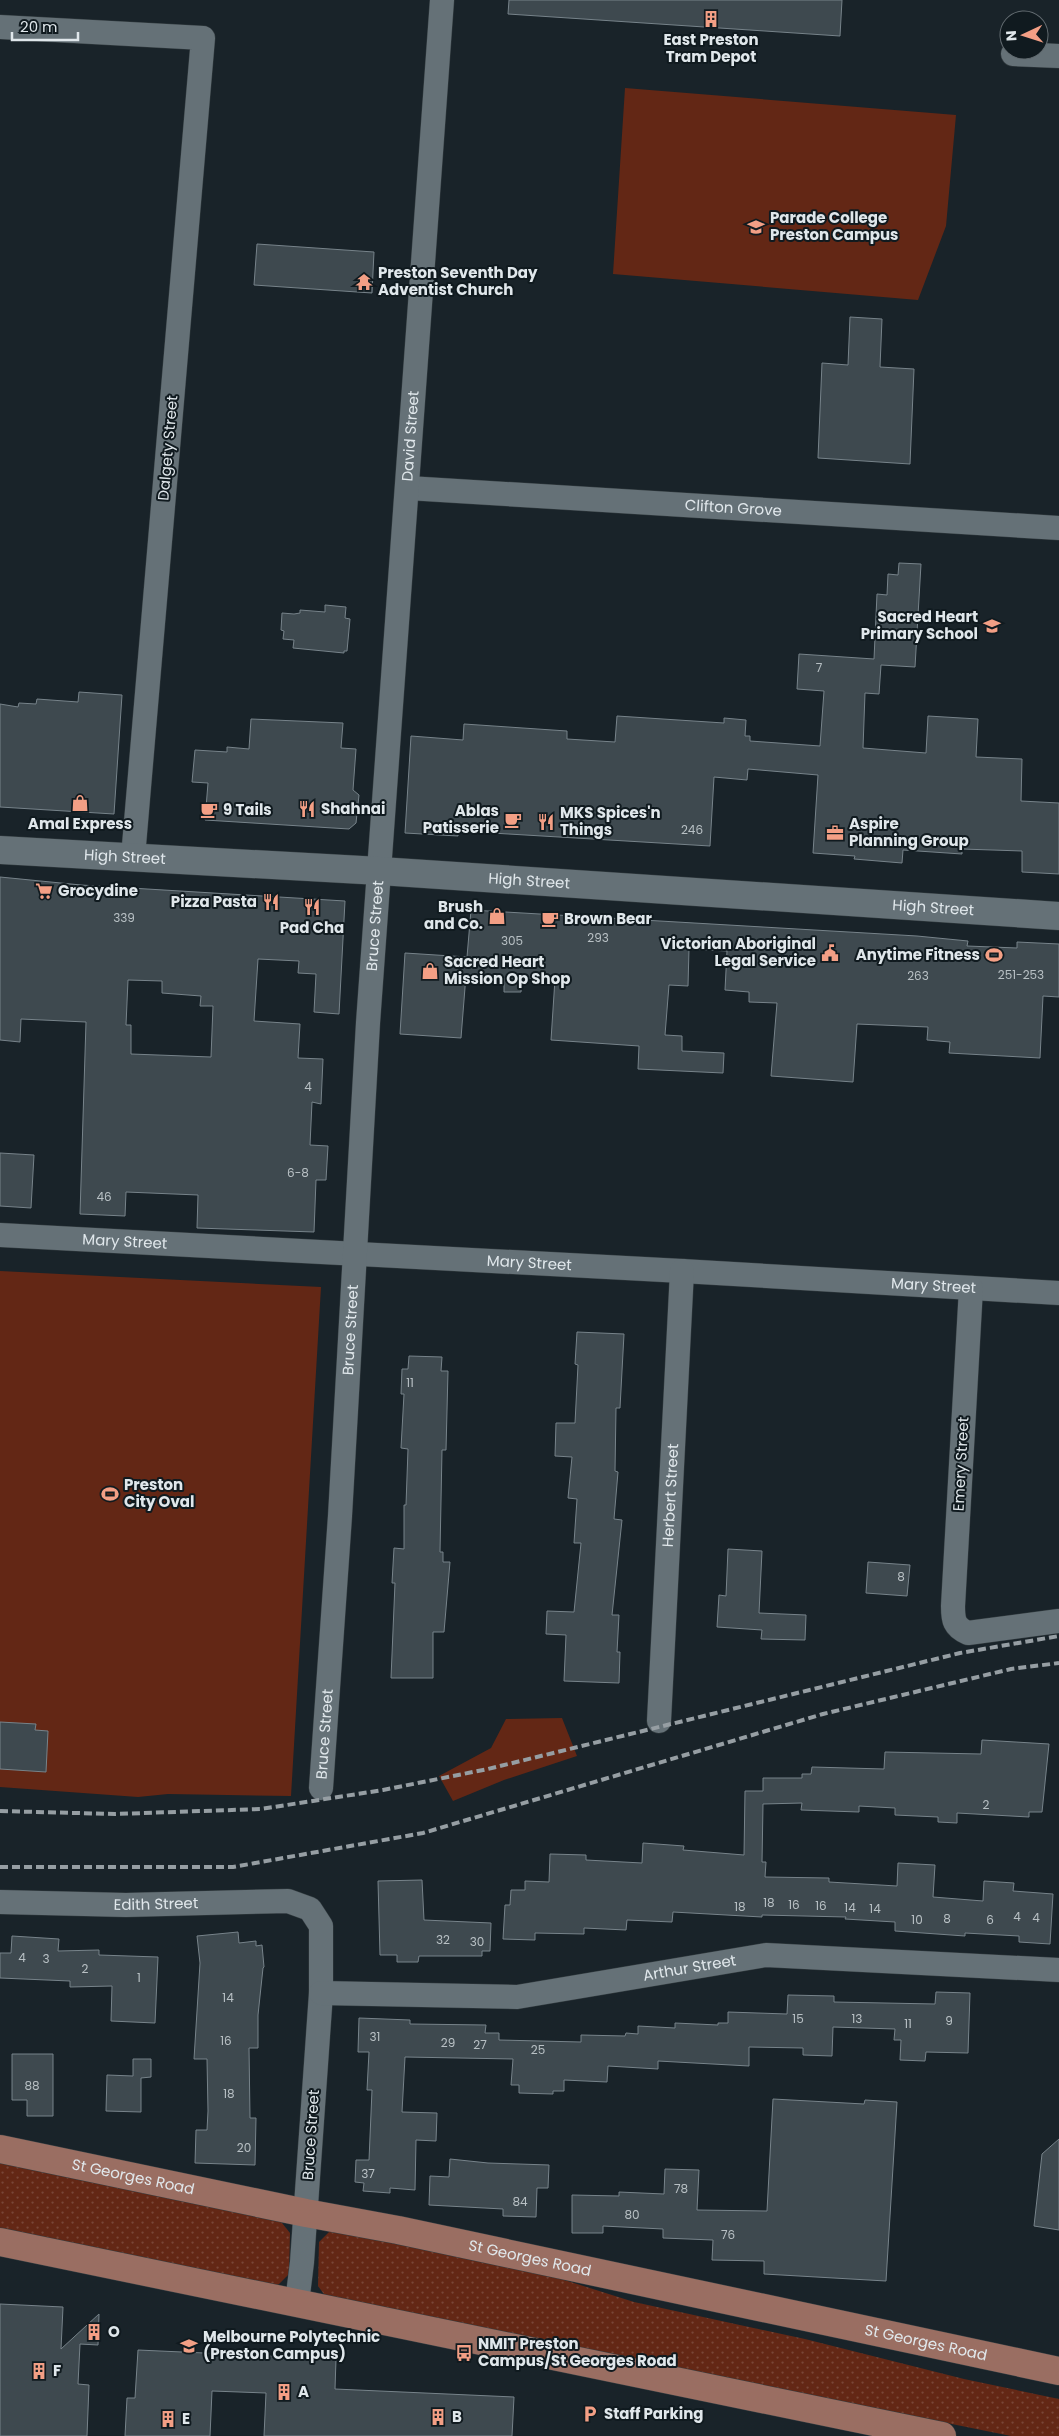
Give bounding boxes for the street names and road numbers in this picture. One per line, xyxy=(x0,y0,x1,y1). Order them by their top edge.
street label: David Street xyxy=(396,390,424,482)
street label: Dalgety Street xyxy=(152,394,183,502)
street label: Clifton Grove xyxy=(684,494,783,521)
street label: High Street xyxy=(83,844,166,869)
street label: High Street xyxy=(488,867,571,894)
street label: Bruce Street xyxy=(361,880,388,972)
street label: High Street xyxy=(892,894,975,920)
street label: Mary Street xyxy=(82,1228,168,1254)
street label: Mary Street xyxy=(486,1250,572,1275)
street label: Mary Street xyxy=(891,1272,977,1298)
street label: Bruce Street xyxy=(337,1284,363,1376)
street label: Emery Street xyxy=(948,1416,973,1512)
street label: Herbert Street xyxy=(657,1443,683,1548)
street label: Bruce Street xyxy=(311,1688,338,1780)
street label: Edith Street xyxy=(113,1892,199,1915)
street label: Arthur Street xyxy=(641,1949,738,1986)
street label: Bruce Street xyxy=(297,2089,324,2181)
street label: St Georges Road xyxy=(70,2153,196,2199)
street label: St Georges Road xyxy=(467,2234,593,2281)
street label: St Georges Road xyxy=(863,2319,989,2365)

